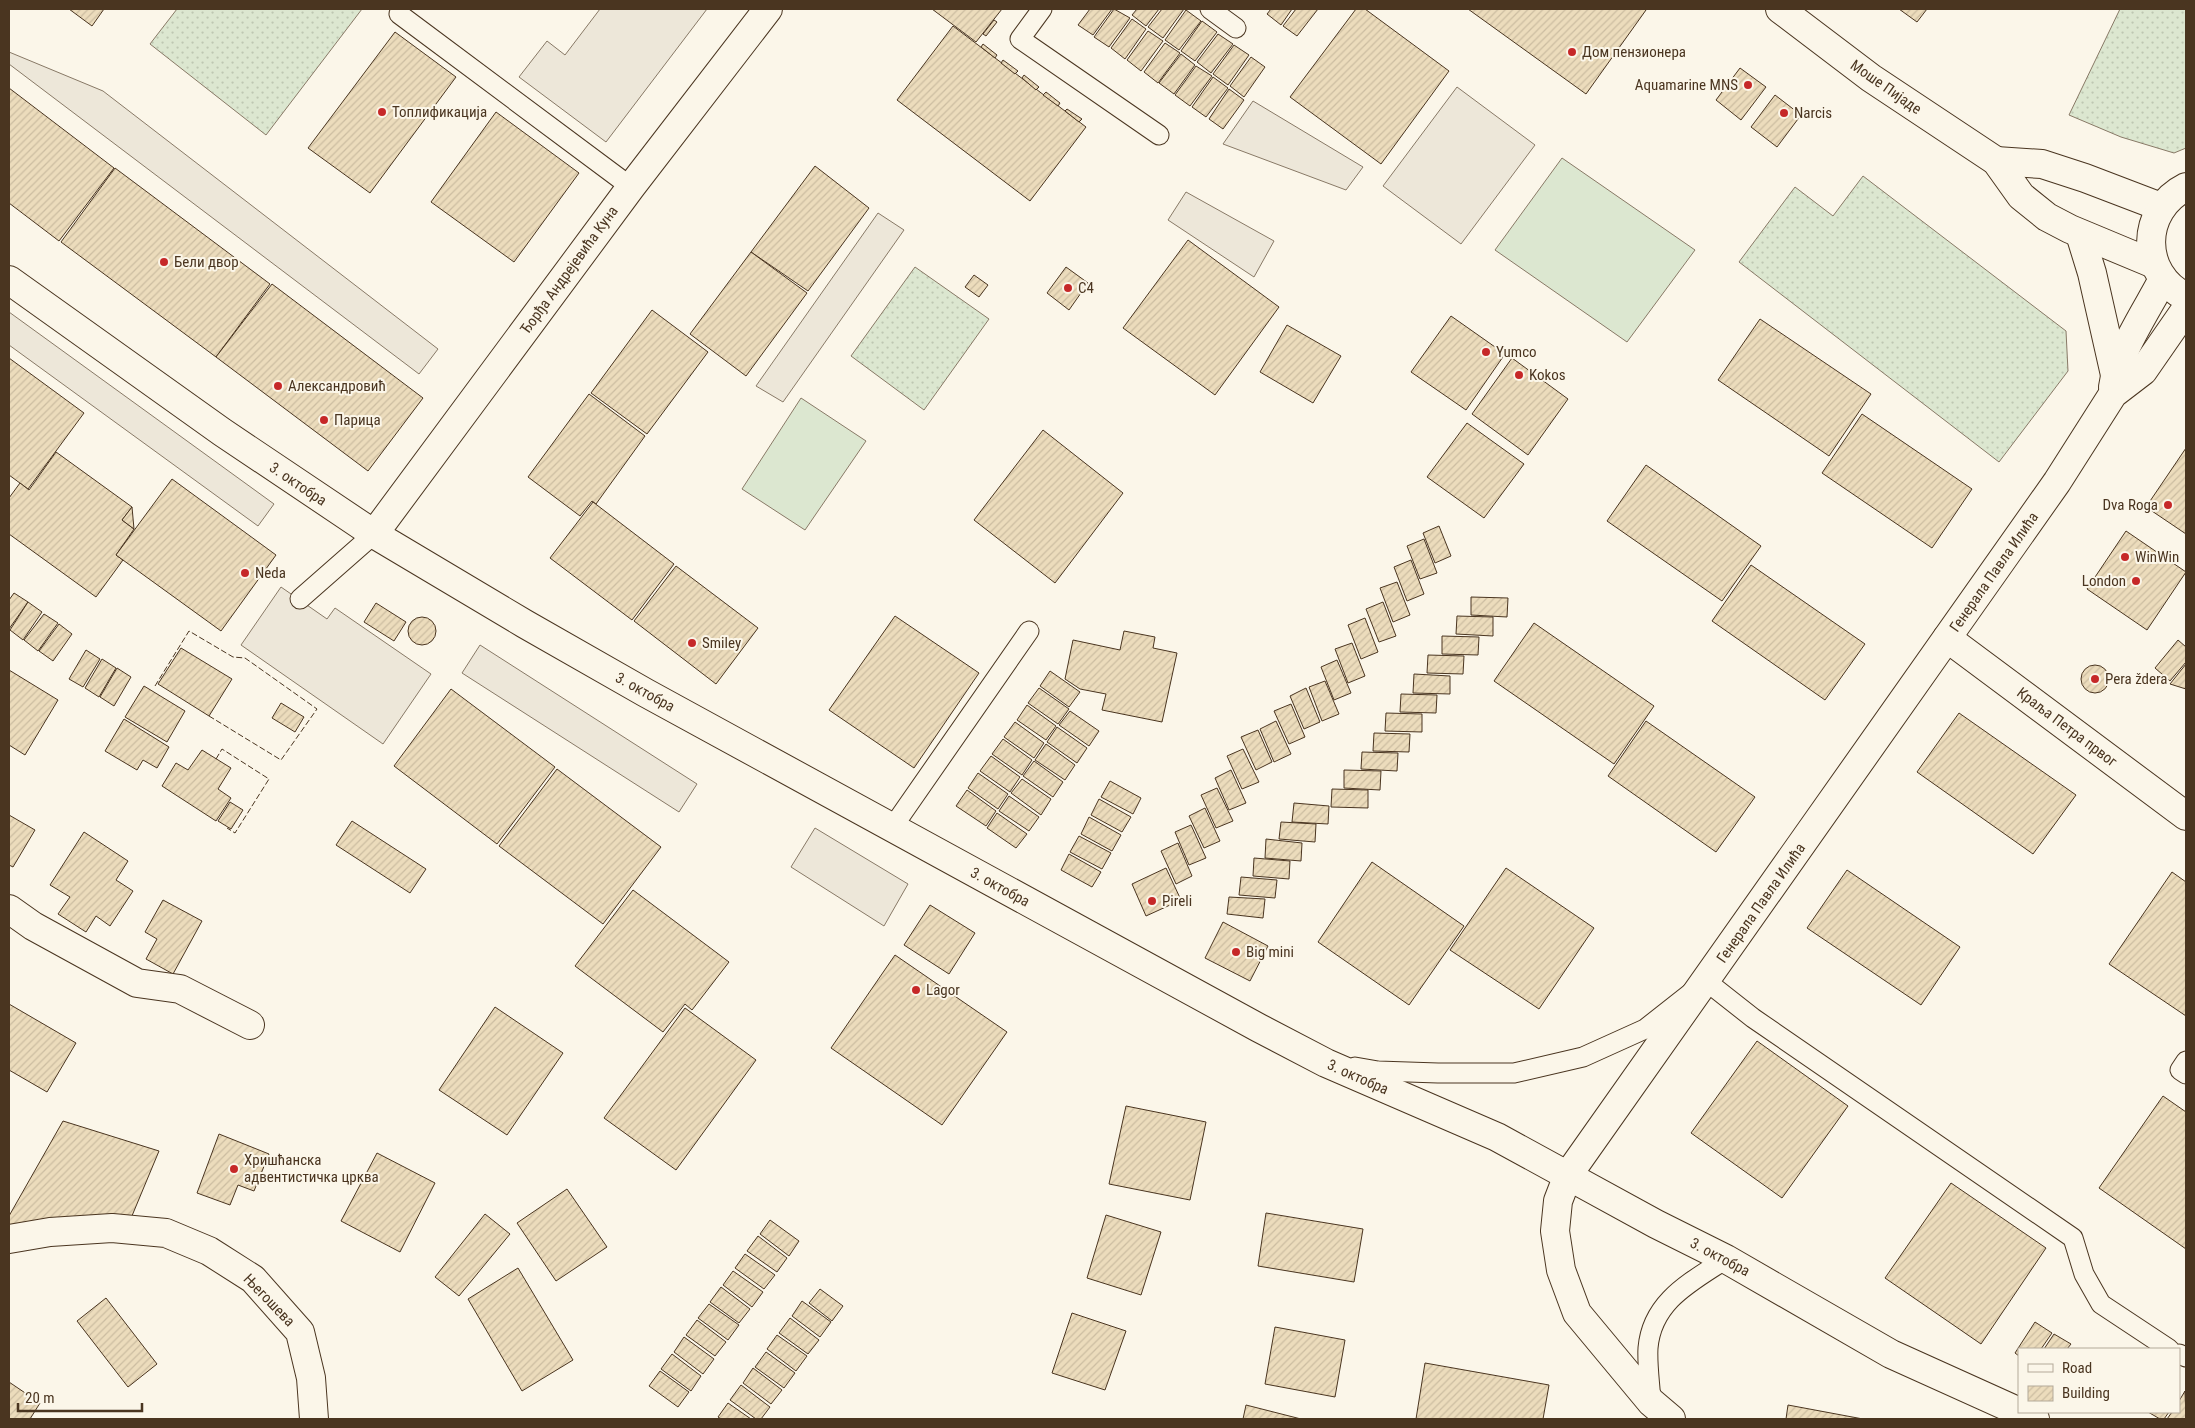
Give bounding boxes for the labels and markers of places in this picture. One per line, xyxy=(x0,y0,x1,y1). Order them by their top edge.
place label: Дом пензионера xyxy=(1582,43,1686,61)
marker: Дом пензионера xyxy=(1566,46,1578,58)
place label: Aquamarine MNS xyxy=(1635,76,1738,94)
marker: Aquamarine MNS xyxy=(1742,79,1754,91)
place label: Топлификација xyxy=(392,103,487,121)
place label: Narcis xyxy=(1794,104,1832,122)
marker: Топлификација xyxy=(376,106,388,118)
marker: Narcis xyxy=(1778,107,1790,119)
place label: Бели двор xyxy=(174,253,239,271)
marker: Бели двор xyxy=(158,256,170,268)
place label: C4 xyxy=(1078,279,1094,297)
marker: C4 xyxy=(1062,282,1074,294)
place label: Yumco xyxy=(1496,343,1537,361)
marker: Yumco xyxy=(1480,346,1492,358)
place label: Kokos xyxy=(1529,366,1566,384)
marker: Kokos xyxy=(1513,369,1525,381)
place label: Александровић xyxy=(288,377,386,395)
marker: Александровић xyxy=(272,380,284,392)
place label: Парица xyxy=(334,411,381,429)
marker: Парица xyxy=(318,414,330,426)
place label: Dva Roga xyxy=(2102,496,2158,514)
marker: Dva Roga xyxy=(2162,499,2174,511)
place label: WinWin xyxy=(2135,548,2179,566)
marker: WinWin xyxy=(2119,551,2131,563)
place label: Neda xyxy=(255,564,286,582)
marker: Neda xyxy=(239,567,251,579)
place label: London xyxy=(2082,572,2126,590)
marker: London xyxy=(2130,575,2142,587)
place label: Smiley xyxy=(702,634,741,652)
marker: Smiley xyxy=(686,637,698,649)
place label: Pera ždera xyxy=(2105,670,2168,688)
marker: Pera ždera xyxy=(2089,673,2101,685)
place label: Pireli xyxy=(1162,892,1192,910)
marker: Pireli xyxy=(1146,895,1158,907)
place label: Big mini xyxy=(1246,943,1294,961)
marker: Big mini xyxy=(1230,946,1242,958)
place label: Lagor xyxy=(926,981,960,999)
marker: Lagor xyxy=(910,984,922,996)
place label: Хришћанска адвентистичка црква xyxy=(244,1151,379,1186)
marker: Хришћанска адвентистичка црква xyxy=(228,1163,240,1175)

